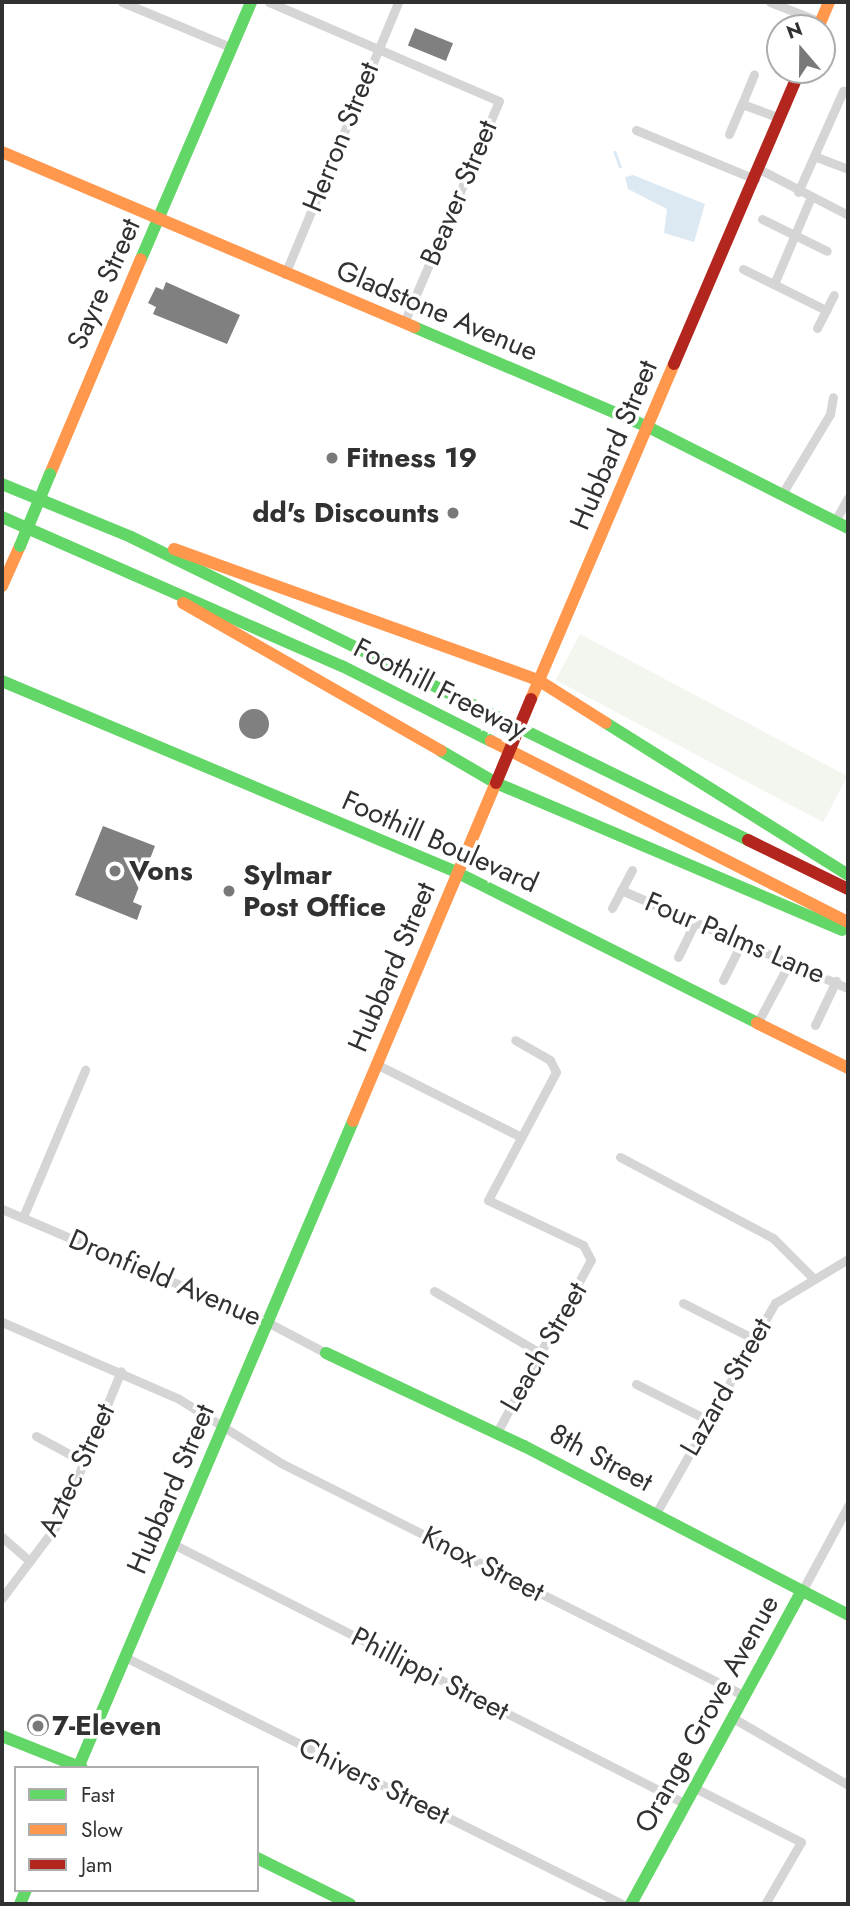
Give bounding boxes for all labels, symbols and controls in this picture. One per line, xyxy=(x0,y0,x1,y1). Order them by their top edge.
north arrow xyxy=(766,14,836,84)
text: N xyxy=(783,15,806,46)
street label: Herron Street xyxy=(296,57,386,217)
street label: Beaver Street xyxy=(413,115,505,271)
street label: Sayre Street xyxy=(60,213,148,355)
street label: Gladstone Avenue xyxy=(331,253,543,369)
street label: Hubbard Street xyxy=(563,355,665,535)
place label: Fitness 19 xyxy=(346,441,477,475)
marker: Fitness 19 xyxy=(324,450,340,466)
place label: dd's Discounts xyxy=(252,496,439,530)
marker: dd's Discounts xyxy=(445,505,461,521)
street label: Foothill Freeway xyxy=(348,631,532,747)
street label: Foothill Boulevard xyxy=(337,784,543,900)
place label: Vons xyxy=(129,854,193,888)
place label: Sylmar Post Office xyxy=(243,858,386,924)
marker: Vons xyxy=(107,863,123,879)
street label: Hubbard Street xyxy=(341,877,443,1057)
marker: Sylmar Post Office xyxy=(221,883,237,899)
street label: Four Palms Lane xyxy=(640,885,830,991)
street label: Dronfield Avenue xyxy=(64,1222,266,1334)
street label: Leach Street xyxy=(494,1276,594,1418)
street label: Lazard Street xyxy=(673,1312,779,1462)
street label: Aztec Street xyxy=(32,1398,122,1542)
street label: Hubbard Street xyxy=(120,1399,222,1579)
street label: 8th Street xyxy=(544,1417,658,1499)
street label: Knox Street xyxy=(416,1519,550,1609)
street label: Orange Grove Avenue xyxy=(628,1589,786,1839)
street label: Phillippi Street xyxy=(346,1620,514,1728)
place label: 7-Eleven xyxy=(52,1709,162,1743)
marker: 7-Eleven xyxy=(30,1718,46,1734)
street label: Chivers Street xyxy=(293,1730,455,1832)
legend xyxy=(14,1766,259,1892)
text: Fast xyxy=(81,1780,114,1810)
text: Slow xyxy=(81,1815,123,1845)
text: Jam xyxy=(81,1850,113,1880)

